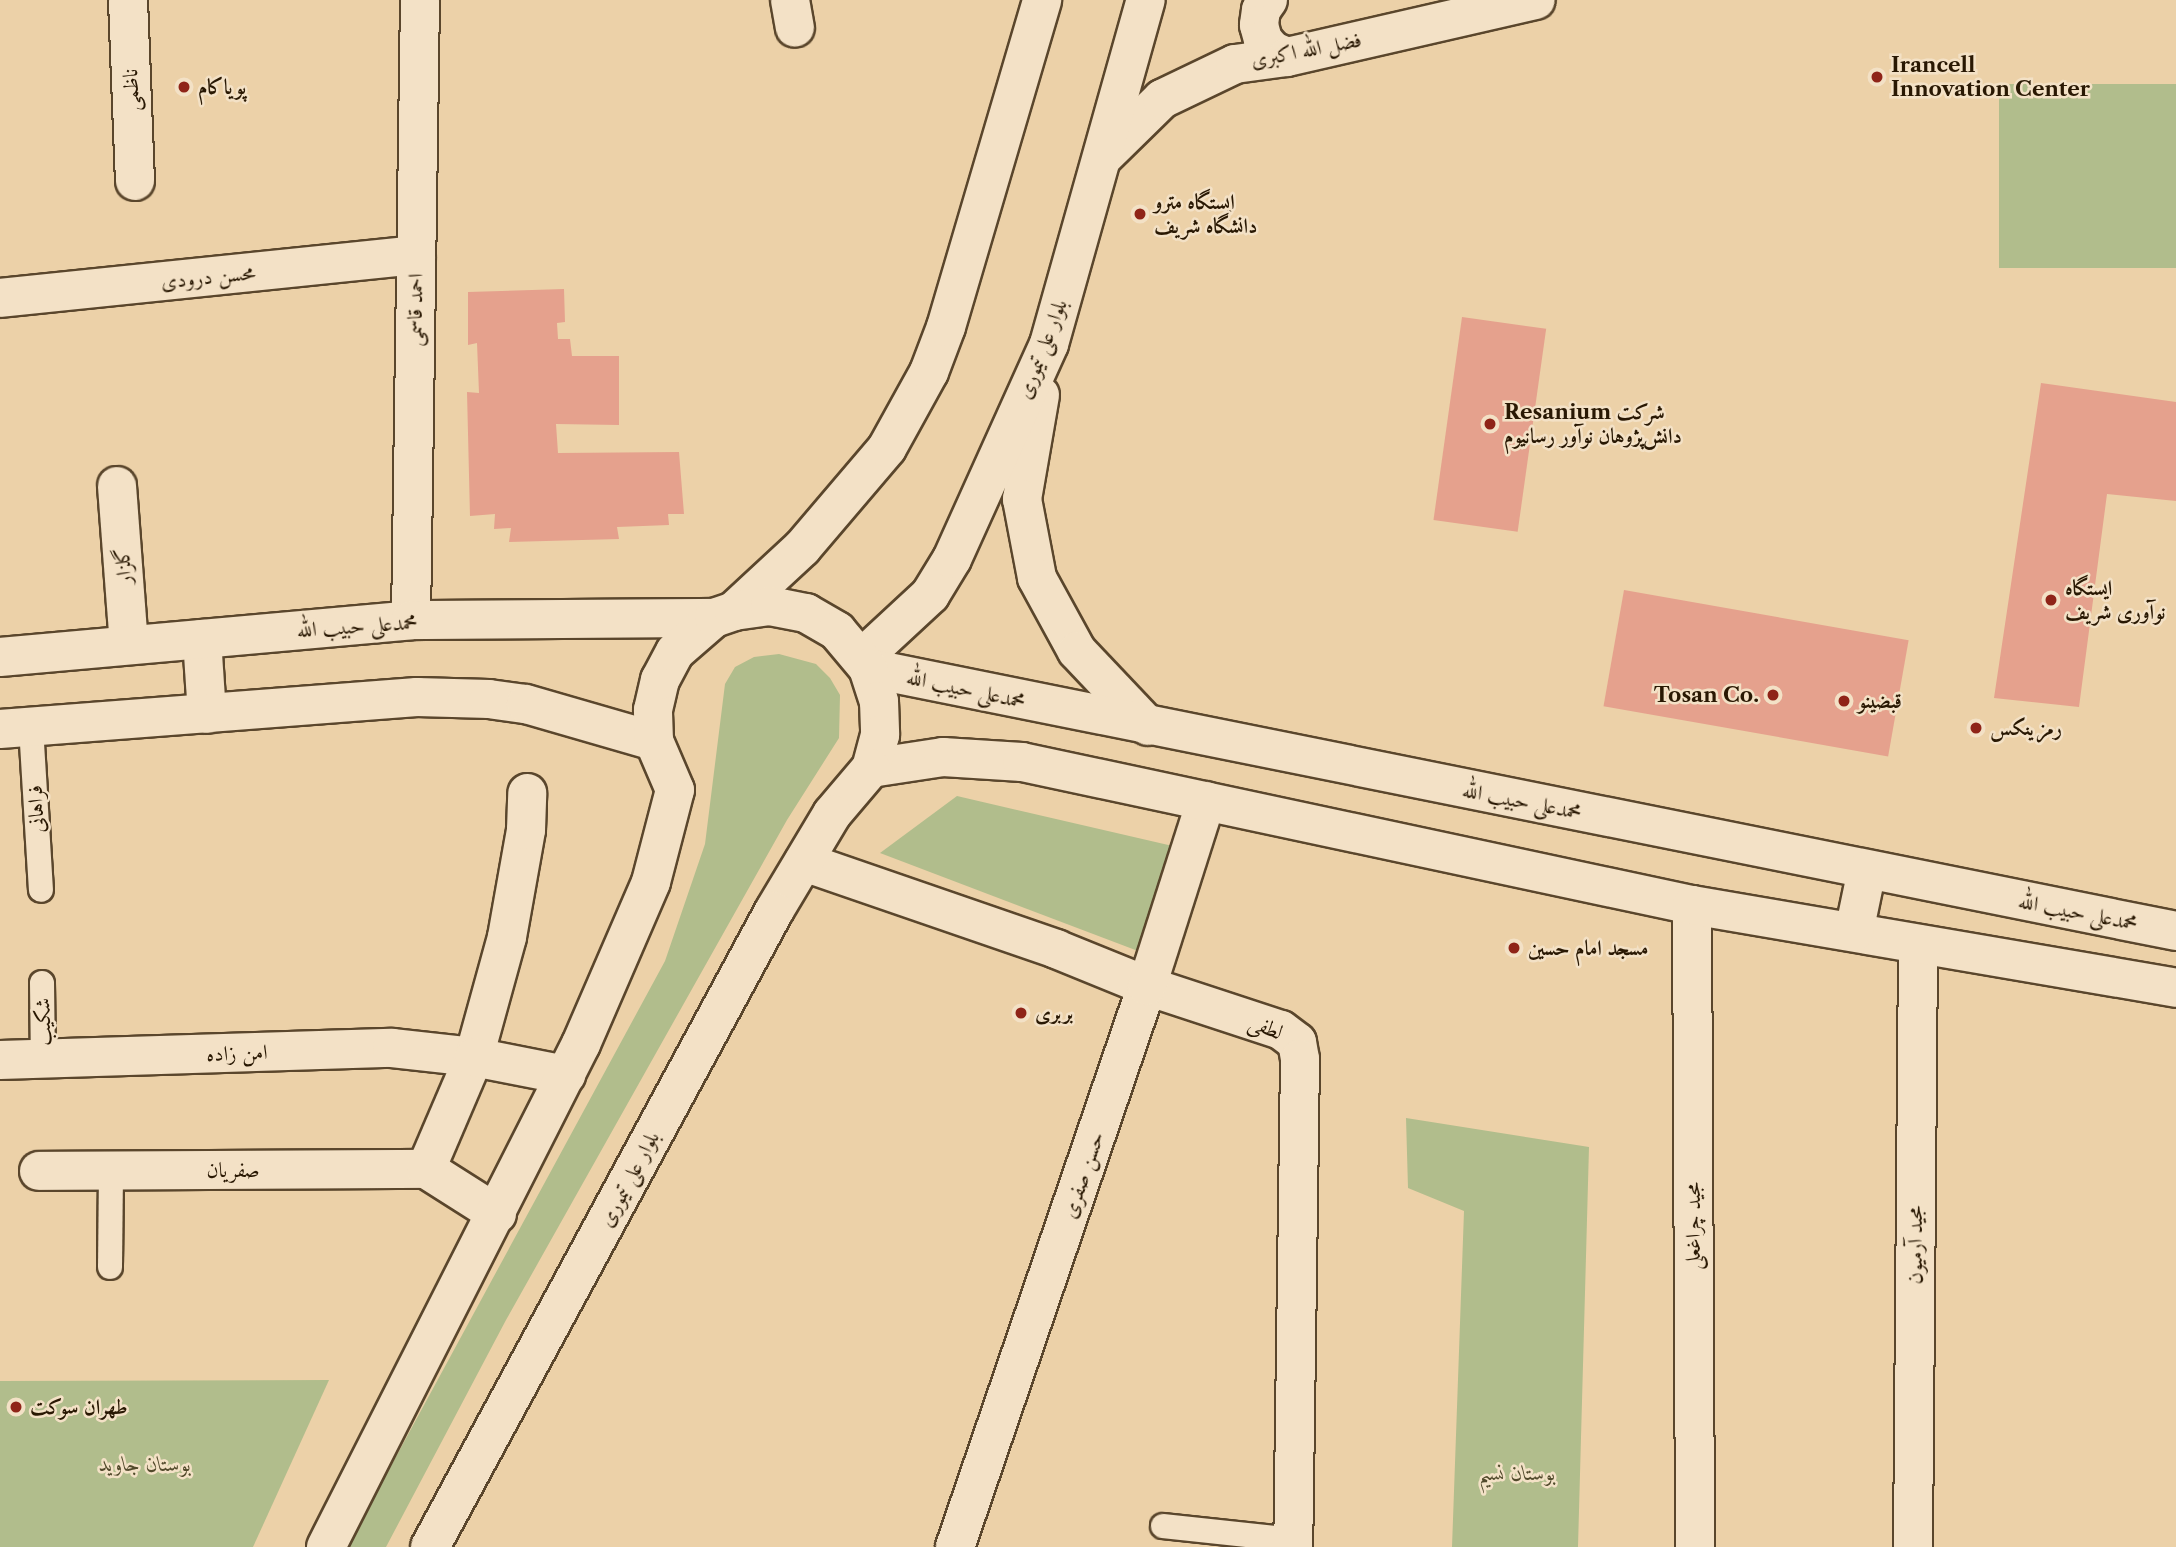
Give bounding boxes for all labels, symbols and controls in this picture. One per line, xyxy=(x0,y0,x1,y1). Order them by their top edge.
street label: فضل الله اکبری xyxy=(1249,27,1363,73)
place label: Irancell Innovation Center xyxy=(1891,52,2090,102)
street label: ناظمی xyxy=(118,68,144,112)
marker: Irancell Innovation Center xyxy=(1869,69,1885,85)
place label: پویاکام xyxy=(198,74,246,100)
marker: پویاکام xyxy=(176,79,192,95)
place label: ایستگاه مترو دانشگاه شریف xyxy=(1154,189,1257,239)
marker: ایستگاه مترو دانشگاه شریف xyxy=(1132,206,1148,222)
street label: محسن درودی xyxy=(160,260,256,294)
street label: احمد قاسمی xyxy=(402,273,428,347)
street label: بلوار علی تیموری xyxy=(1011,296,1073,402)
place label: Resanium شرکت دانش‌پژوهان نوآور رسانیوم xyxy=(1504,399,1682,449)
marker: Resanium شرکت دانش‌پژوهان نوآور رسانیوم xyxy=(1482,416,1498,432)
street label: گلزار xyxy=(109,547,137,585)
place label: ایستگاه نوآوری شریف xyxy=(2065,575,2165,625)
marker: ایستگاه نوآوری شریف xyxy=(2043,592,2059,608)
street label: محمدعلی حبیب الله xyxy=(296,609,418,643)
street label: محمدعلی حبیب الله xyxy=(904,664,1028,714)
place label: Tosan Co. xyxy=(1654,682,1759,708)
marker: Tosan Co. xyxy=(1765,687,1781,703)
place label: قبضینو xyxy=(1858,688,1902,714)
marker: قبضینو xyxy=(1836,693,1852,709)
place label: رمزینکس xyxy=(1990,715,2062,741)
marker: رمزینکس xyxy=(1968,720,1984,736)
street label: محمدعلی حبیب الله xyxy=(1460,777,1584,825)
street label: فراهانی xyxy=(22,785,50,833)
street label: محمدعلی حبیب الله xyxy=(2016,888,2140,936)
place label: مسجد امام حسین xyxy=(1528,935,1648,961)
marker: مسجد امام حسین xyxy=(1506,940,1522,956)
street label: شکیب xyxy=(30,998,56,1046)
place label: بربری xyxy=(1035,1000,1073,1026)
marker: بربری xyxy=(1013,1005,1029,1021)
street label: لطفی xyxy=(1245,1009,1287,1045)
street label: امن زاده xyxy=(206,1039,268,1067)
street label: بلوار علی تیموری xyxy=(593,1127,665,1231)
street label: حسن صفری xyxy=(1056,1128,1110,1222)
street label: صفریان xyxy=(206,1157,260,1183)
street label: مجید چراغعلی xyxy=(1680,1182,1706,1270)
street label: مجید آرمیون xyxy=(1902,1206,1928,1284)
place label: طهران سوکت xyxy=(30,1394,128,1420)
marker: طهران سوکت xyxy=(8,1399,24,1415)
park label: بوستان جاوید xyxy=(99,1451,191,1477)
park label: بوستان نسیم xyxy=(1478,1460,1556,1486)

